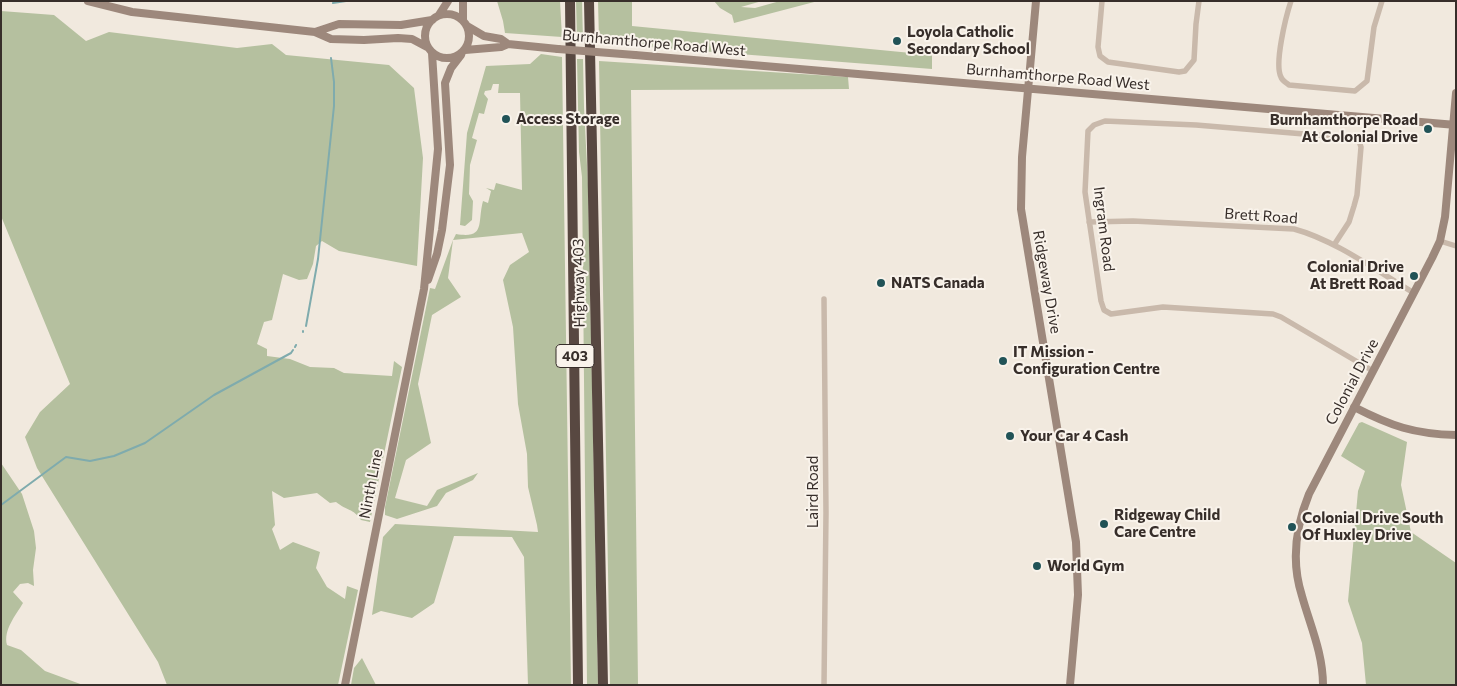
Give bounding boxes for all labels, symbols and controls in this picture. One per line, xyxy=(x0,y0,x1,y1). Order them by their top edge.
place label: Loyola Catholic Secondary School xyxy=(907,23,1030,58)
street label: Burnhamthorpe Road West xyxy=(561,26,747,60)
marker: Loyola Catholic Secondary School xyxy=(891,35,903,47)
street label: Burnhamthorpe Road West xyxy=(965,60,1151,94)
place label: Access Storage xyxy=(516,110,620,128)
place label: Burnhamthorpe Road At Colonial Drive xyxy=(1270,111,1418,146)
marker: Access Storage xyxy=(500,113,512,125)
marker: Burnhamthorpe Road At Colonial Drive xyxy=(1422,123,1434,135)
street label: Ingram Road xyxy=(1090,185,1118,273)
street label: Brett Road xyxy=(1224,204,1298,228)
street label: Ridgeway Drive xyxy=(1029,229,1065,335)
street label: Highway 403 xyxy=(569,238,589,328)
place label: Colonial Drive At Brett Road xyxy=(1307,258,1404,293)
marker: Colonial Drive At Brett Road xyxy=(1408,270,1420,282)
place label: NATS Canada xyxy=(891,274,985,292)
marker: NATS Canada xyxy=(875,277,887,289)
street label: Colonial Drive xyxy=(1322,336,1382,428)
place label: IT Mission - Configuration Centre xyxy=(1013,343,1160,378)
road number: 403 xyxy=(556,344,594,368)
marker: IT Mission - Configuration Centre xyxy=(997,355,1009,367)
place label: Your Car 4 Cash xyxy=(1020,427,1128,445)
marker: Your Car 4 Cash xyxy=(1004,430,1016,442)
street label: Ninth Line xyxy=(355,448,387,520)
street label: Laird Road xyxy=(804,456,822,528)
place label: Ridgeway Child Care Centre xyxy=(1114,506,1220,541)
place label: Colonial Drive South Of Huxley Drive xyxy=(1302,509,1443,544)
marker: Ridgeway Child Care Centre xyxy=(1098,518,1110,530)
marker: Colonial Drive South Of Huxley Drive xyxy=(1286,521,1298,533)
place label: World Gym xyxy=(1047,557,1124,575)
marker: World Gym xyxy=(1031,560,1043,572)

